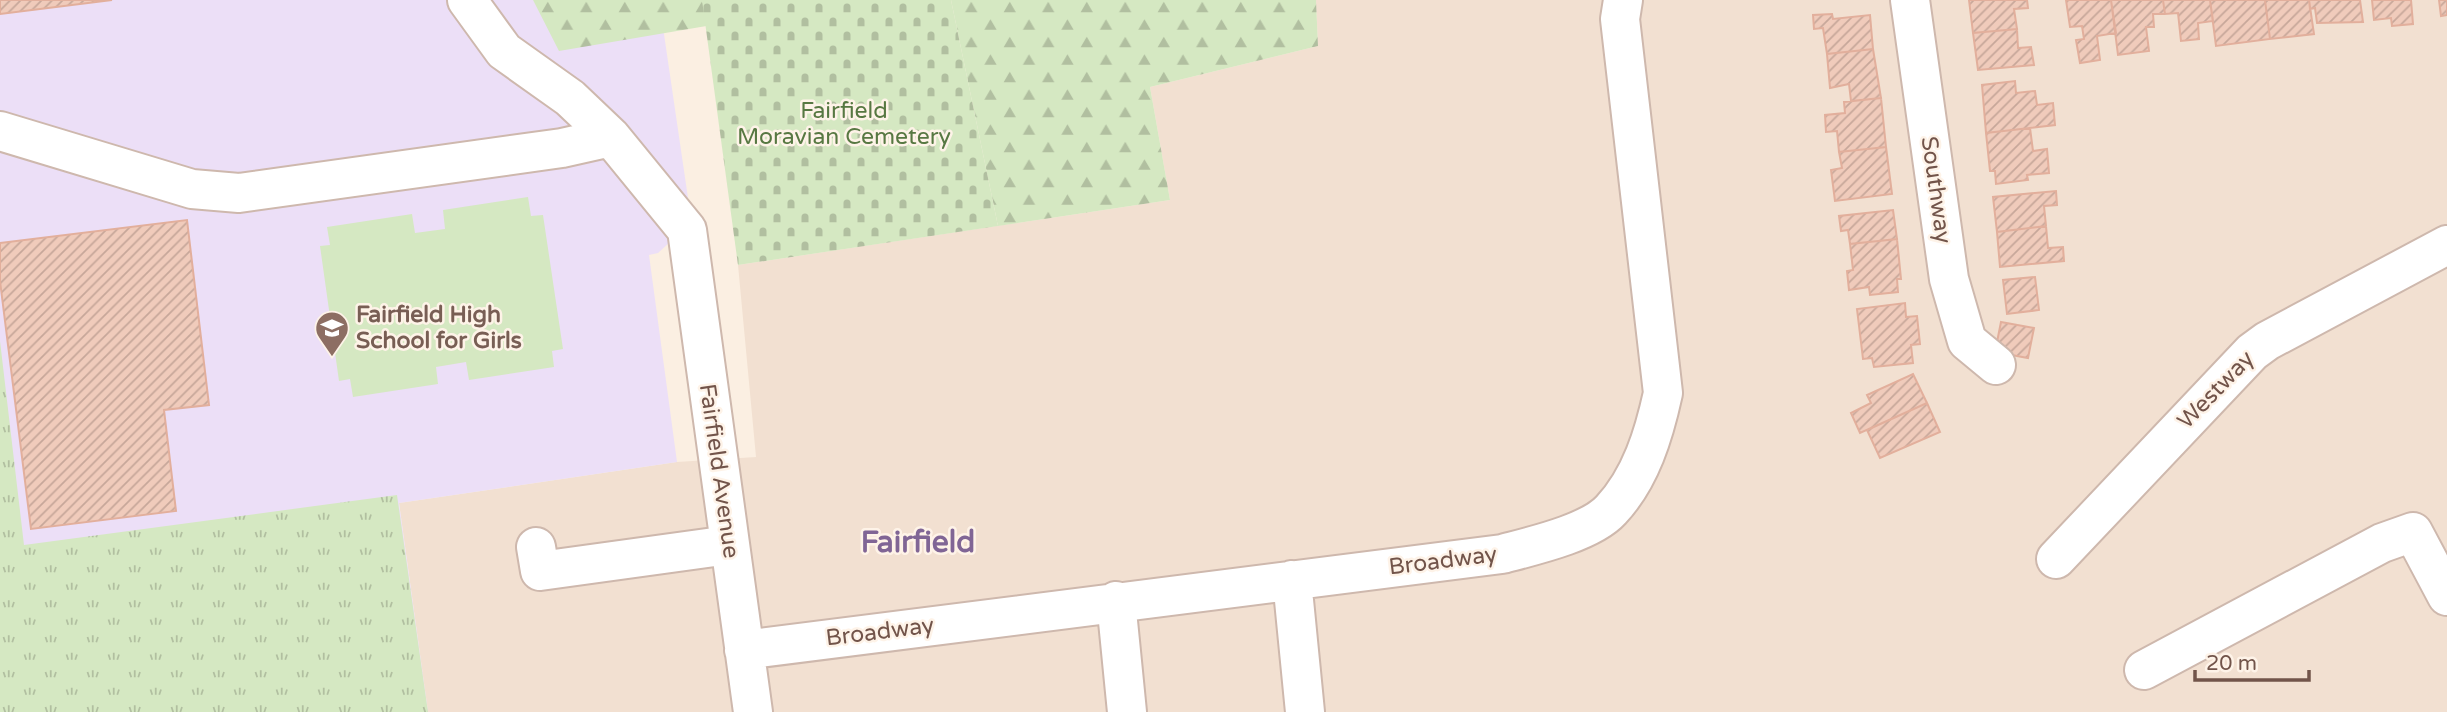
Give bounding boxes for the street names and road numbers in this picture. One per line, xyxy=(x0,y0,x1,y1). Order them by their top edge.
street label: Southway xyxy=(1915,135,1957,245)
street label: Westway xyxy=(2172,345,2260,435)
street label: Fairfield Avenue xyxy=(693,382,745,560)
street label: Broadway xyxy=(1387,540,1499,582)
street label: Broadway xyxy=(824,611,936,653)

